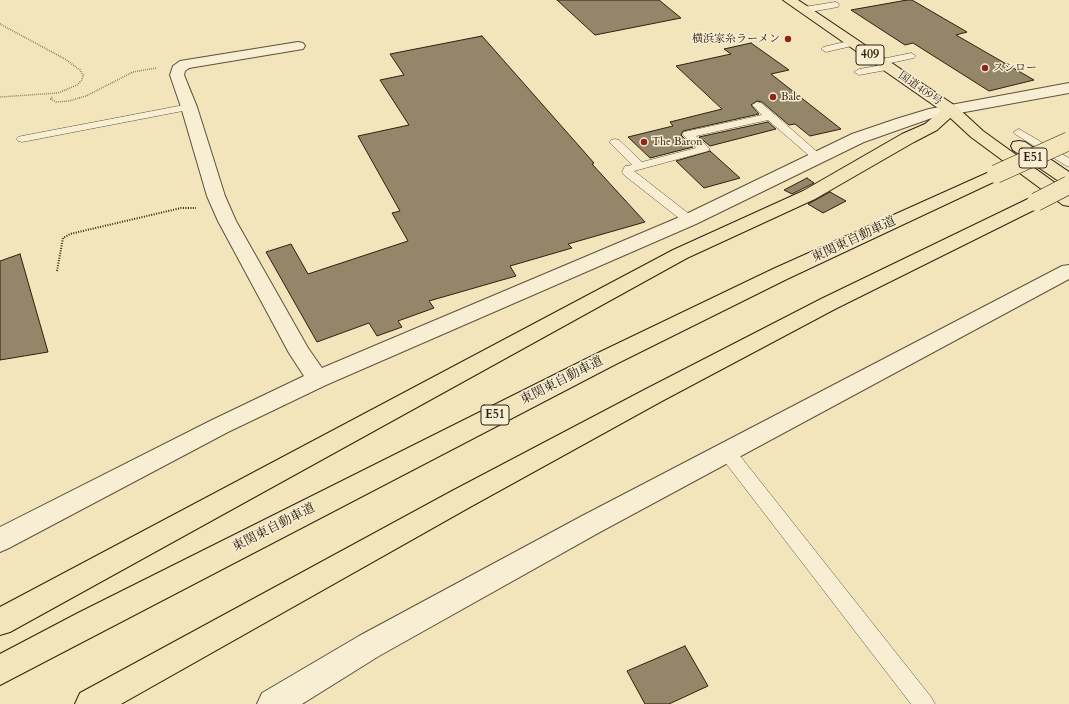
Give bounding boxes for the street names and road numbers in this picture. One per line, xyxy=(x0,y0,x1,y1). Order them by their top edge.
road number: 409 xyxy=(856,45,884,65)
street label: 国道409号 xyxy=(896,69,944,109)
road number: E51 xyxy=(1019,148,1047,168)
street label: 東関東自動車道 xyxy=(809,214,899,266)
street label: 東関東自動車道 xyxy=(518,353,606,409)
road number: E51 xyxy=(481,405,509,425)
street label: 東関東自動車道 xyxy=(230,500,318,556)

